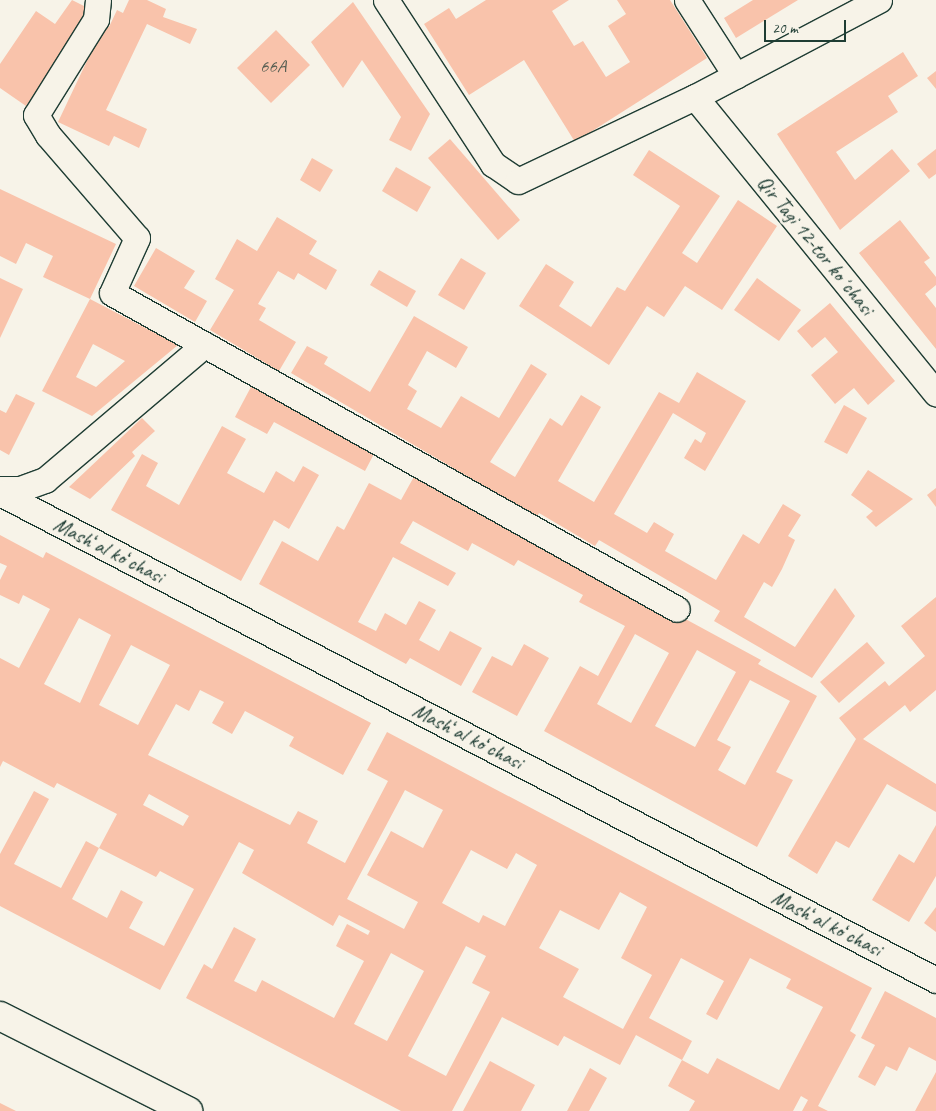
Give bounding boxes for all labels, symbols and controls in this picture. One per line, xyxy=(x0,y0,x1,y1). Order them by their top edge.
scale bar xyxy=(766,10,848,42)
text: 20 m xyxy=(772,19,798,38)
house number: 66А xyxy=(260,56,286,78)
street label: Qir Tagi 12-tor koʼchasi xyxy=(752,170,880,320)
street label: Mashʻal koʻchasi xyxy=(50,511,168,589)
street label: Mashʻal koʻchasi xyxy=(409,697,527,775)
street label: Mashʻal koʻchasi xyxy=(768,884,886,962)

